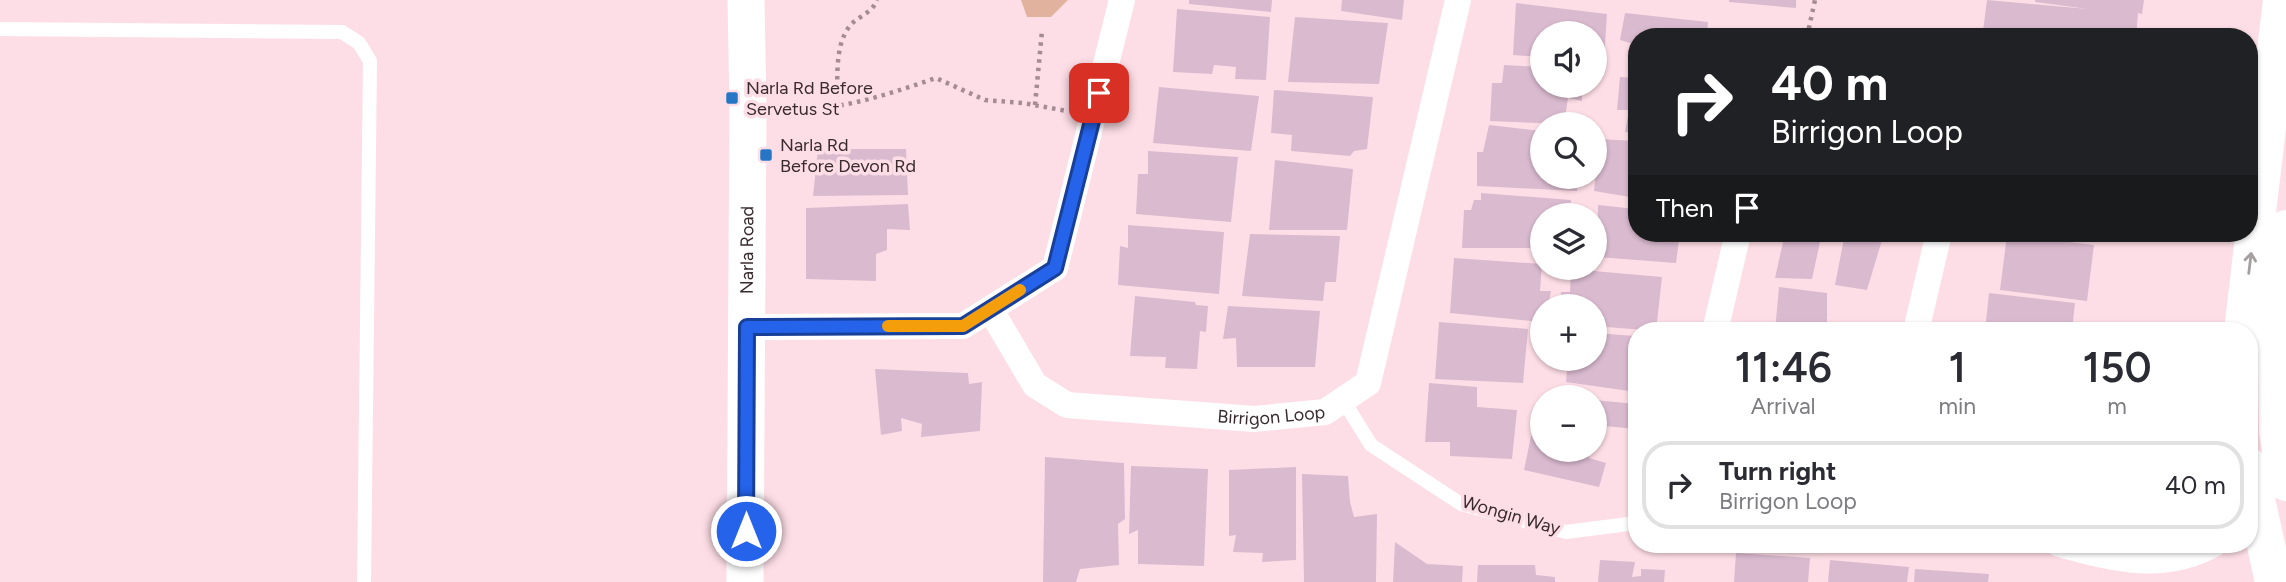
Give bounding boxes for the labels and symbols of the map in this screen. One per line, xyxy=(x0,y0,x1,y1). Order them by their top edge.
pin xyxy=(1069,63,1129,123)
place label: Narla Rd Before Servetus St xyxy=(746,77,873,120)
marker: Narla Rd Before Servetus St xyxy=(724,90,740,106)
place label: Narla Rd Before Devon Rd xyxy=(780,134,916,177)
marker: Narla Rd Before Devon Rd xyxy=(758,147,774,163)
street label: Narla Road xyxy=(736,206,758,294)
one-way arrow xyxy=(2243,252,2256,275)
street label: Birrigon Loop xyxy=(1217,401,1326,430)
street label: Wongin Way xyxy=(1459,490,1563,540)
position arrow xyxy=(709,494,783,568)

